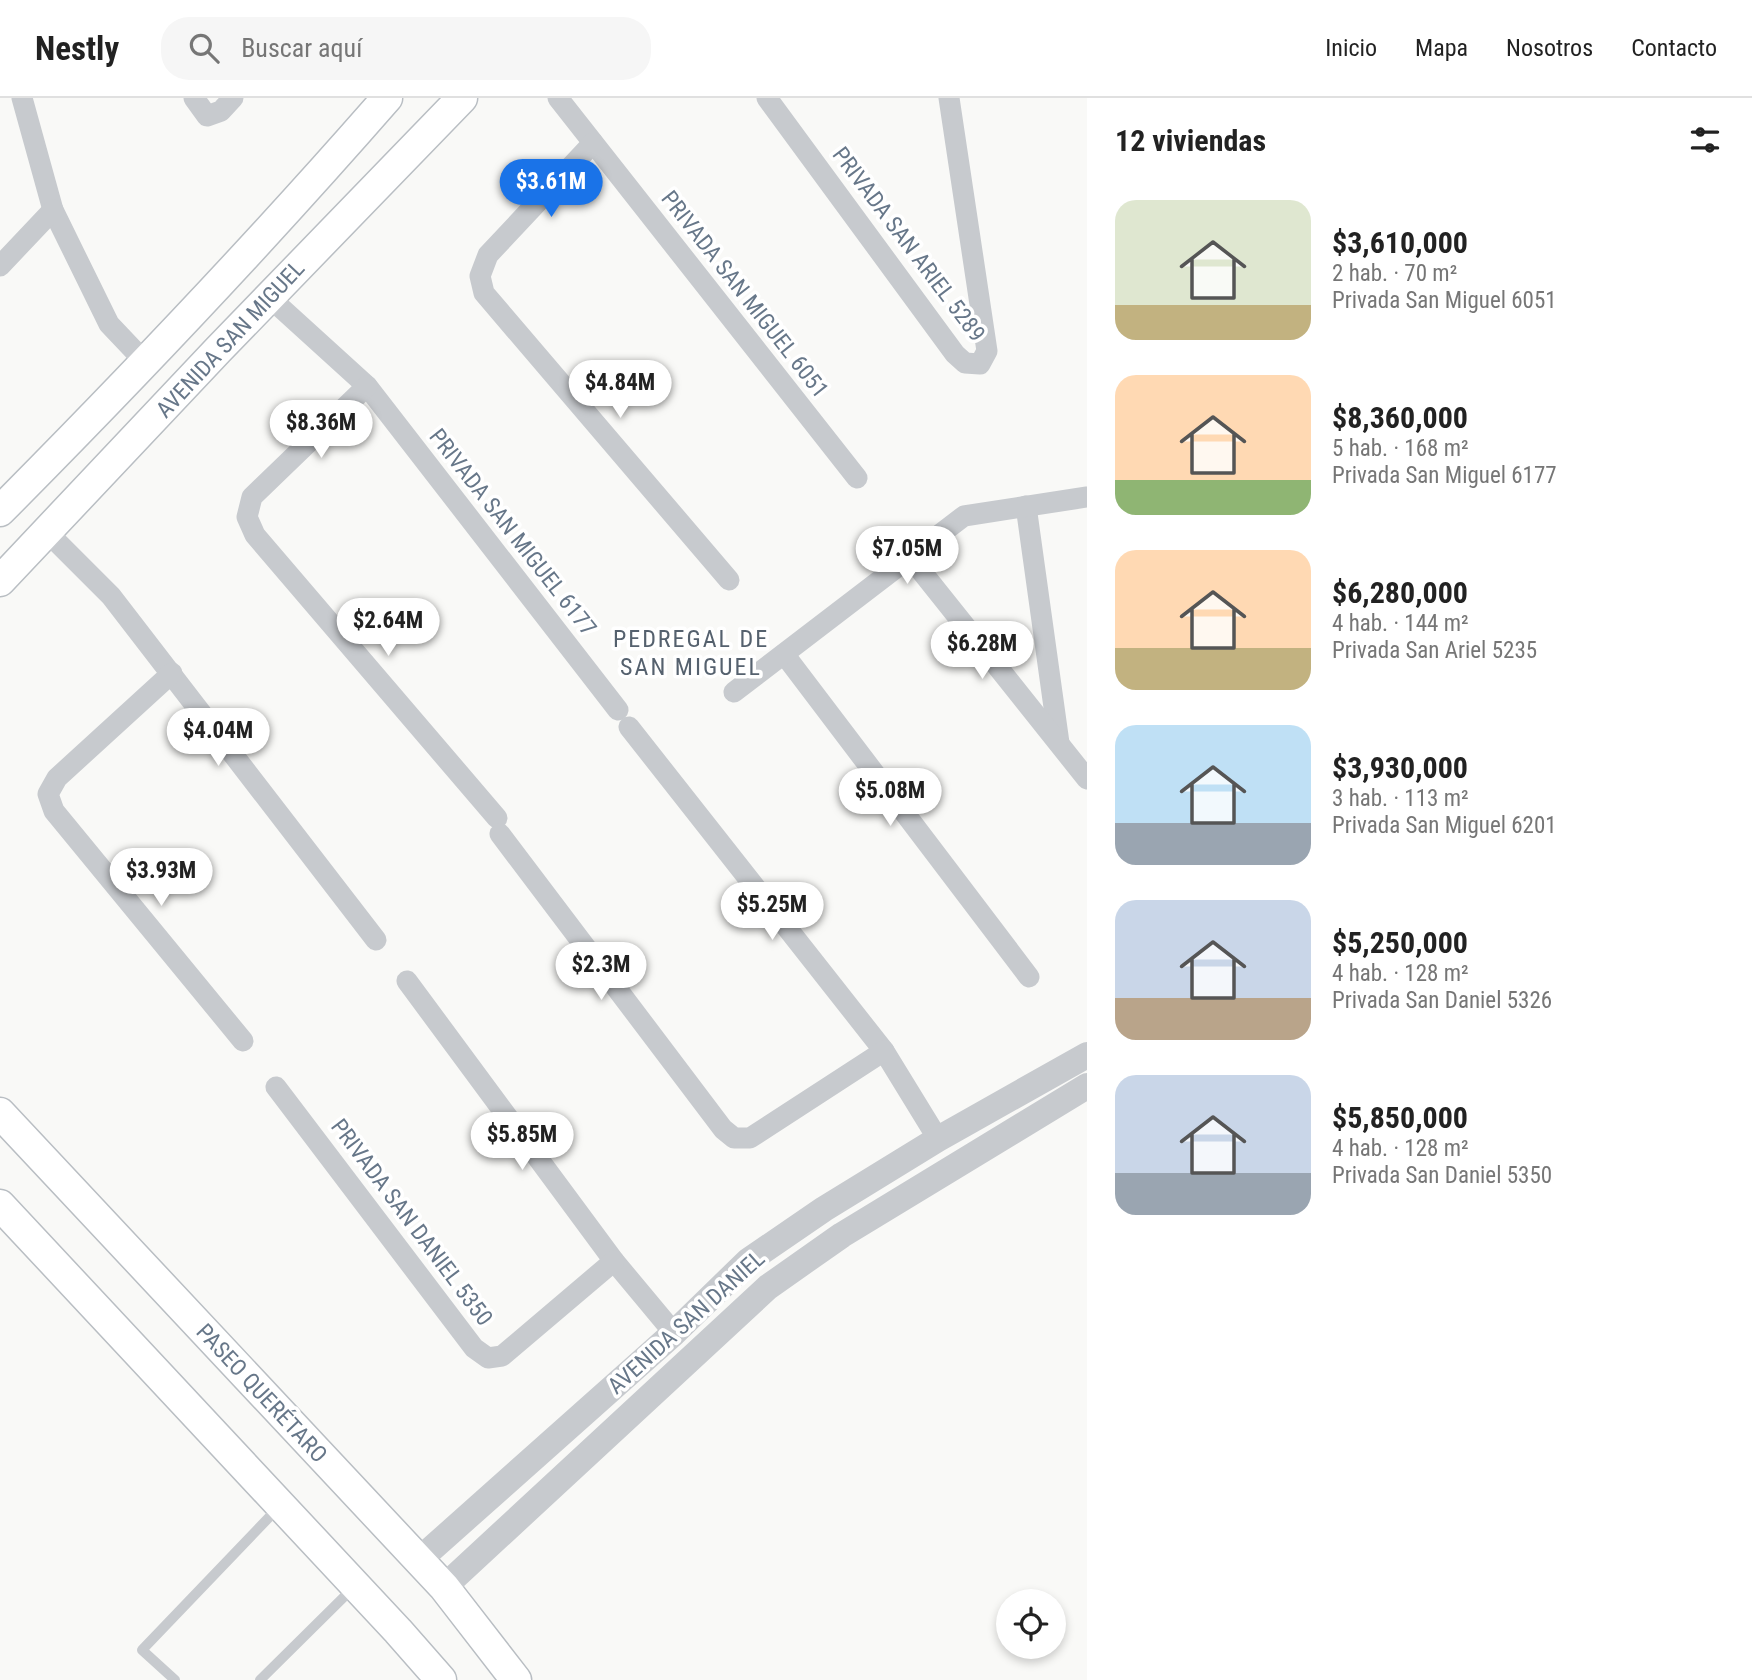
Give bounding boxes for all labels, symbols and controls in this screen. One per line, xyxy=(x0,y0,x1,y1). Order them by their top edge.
search box xyxy=(161,17,651,80)
text: Nestly xyxy=(35,29,119,68)
icon: search xyxy=(185,29,223,67)
text: Buscar aquí xyxy=(241,33,362,63)
text: Inicio xyxy=(1325,34,1377,62)
text: Mapa xyxy=(1415,34,1468,62)
text: Nosotros xyxy=(1506,34,1593,62)
text: Contacto xyxy=(1631,34,1717,62)
icon: filters xyxy=(1686,121,1724,159)
text: 12 viviendas xyxy=(1115,123,1266,158)
street label: PRIVADA SAN ARIEL 5289 xyxy=(827,142,991,347)
pin: $3.61M xyxy=(494,159,608,219)
text: $3.61M xyxy=(516,168,586,195)
street label: PRIVADA SAN MIGUEL 6051 xyxy=(656,186,834,403)
text: $3,610,000 xyxy=(1332,225,1468,260)
icon: home xyxy=(1171,228,1255,312)
street label: AVENIDA SAN MIGUEL xyxy=(151,255,310,423)
text: 2 hab. · 70 m² xyxy=(1332,260,1457,287)
text: Privada San Miguel 6051 xyxy=(1332,287,1557,314)
pin: $4.84M xyxy=(563,360,677,420)
text: $4.84M xyxy=(585,369,655,396)
pin: $8.36M xyxy=(264,400,378,460)
text: $8,360,000 xyxy=(1332,400,1468,435)
icon: home xyxy=(1171,403,1255,487)
text: $8.36M xyxy=(286,409,356,436)
street label: PRIVADA SAN MIGUEL 6177 xyxy=(424,424,602,641)
text: 5 hab. · 168 m² xyxy=(1332,435,1469,462)
text: Privada San Miguel 6177 xyxy=(1332,462,1557,489)
pin: $7.05M xyxy=(850,526,964,586)
text: $7.05M xyxy=(872,535,942,562)
text: $6,280,000 xyxy=(1332,575,1468,610)
icon: home xyxy=(1171,578,1255,662)
pin: $2.64M xyxy=(331,598,445,658)
text: $2.64M xyxy=(353,607,423,634)
text: 4 hab. · 144 m² xyxy=(1332,610,1469,637)
pin: $6.28M xyxy=(925,622,1039,681)
district label: PEDREGAL DE SAN MIGUEL xyxy=(613,625,769,681)
text: $6.28M xyxy=(947,630,1017,657)
text: Privada San Ariel 5235 xyxy=(1332,637,1537,664)
pin: $4.04M xyxy=(161,708,275,768)
text: $4.04M xyxy=(183,717,253,744)
text: $3,930,000 xyxy=(1332,750,1468,785)
icon: home xyxy=(1171,753,1255,837)
pin: $5.08M xyxy=(833,768,947,828)
text: $5.08M xyxy=(855,777,925,804)
text: 3 hab. · 113 m² xyxy=(1332,785,1469,812)
text: Privada San Miguel 6201 xyxy=(1332,812,1557,839)
pin: $3.93M xyxy=(104,848,218,908)
text: $3.93M xyxy=(126,857,196,884)
pin: $5.25M xyxy=(715,882,829,942)
text: $5.25M xyxy=(737,891,807,918)
text: $5,250,000 xyxy=(1332,925,1468,960)
icon: home xyxy=(1171,928,1255,1012)
pin: $2.3M xyxy=(552,942,650,1002)
text: $2.3M xyxy=(572,951,631,978)
text: 4 hab. · 128 m² xyxy=(1332,960,1469,987)
text: Privada San Daniel 5326 xyxy=(1332,987,1552,1014)
text: $5,850,000 xyxy=(1332,1100,1468,1135)
icon: home xyxy=(1171,1103,1255,1187)
pin: $5.85M xyxy=(465,1112,579,1172)
street label: PRIVADA SAN DANIEL 5350 xyxy=(325,1114,498,1331)
text: $5.85M xyxy=(487,1121,557,1148)
text: 4 hab. · 128 m² xyxy=(1332,1135,1469,1162)
text: Privada San Daniel 5350 xyxy=(1332,1162,1552,1189)
street label: AVENIDA SAN DANIEL xyxy=(603,1245,770,1400)
street label: PASEO QUERÉTARO xyxy=(191,1318,333,1468)
map controls xyxy=(996,1589,1066,1659)
button: locate xyxy=(996,1589,1066,1659)

